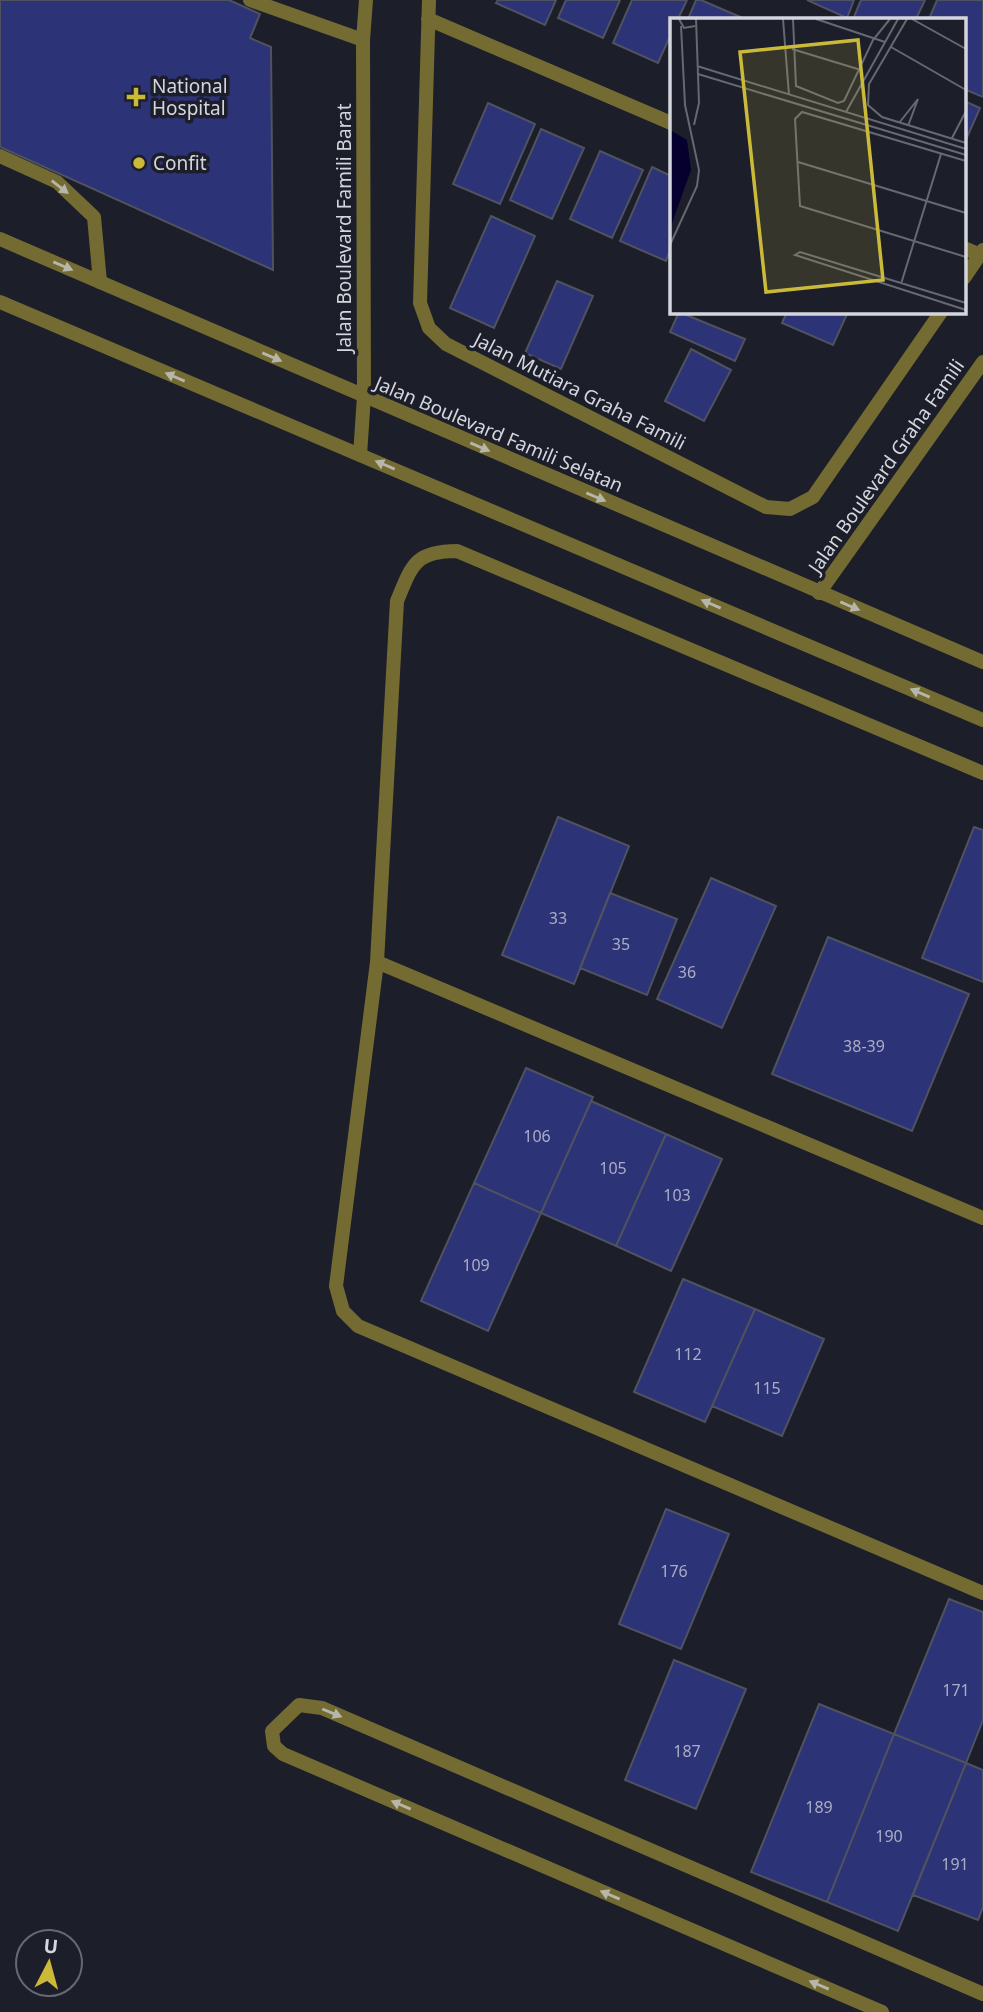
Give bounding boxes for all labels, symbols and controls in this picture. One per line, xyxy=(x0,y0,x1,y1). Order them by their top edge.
inset map xyxy=(670,18,965,313)
place label: National Hospital xyxy=(152,73,228,121)
marker: National Hospital xyxy=(126,87,146,107)
street label: Jalan Boulevard Famili Barat xyxy=(331,103,357,355)
place label: Confit xyxy=(153,150,207,176)
marker: Confit xyxy=(131,155,147,171)
one-way arrow xyxy=(51,180,69,195)
one-way arrow xyxy=(52,261,73,272)
street label: Jalan Mutiara Graha Famili xyxy=(468,325,691,456)
one-way arrow xyxy=(261,351,282,362)
street label: Jalan Boulevard Graha Famili xyxy=(801,354,970,580)
street label: Jalan Boulevard Famili Selatan xyxy=(369,369,627,498)
one-way arrow xyxy=(165,371,186,382)
one-way arrow xyxy=(470,442,491,453)
one-way arrow xyxy=(374,460,395,471)
one-way arrow xyxy=(586,491,606,503)
one-way arrow xyxy=(700,599,721,610)
one-way arrow xyxy=(840,600,861,611)
one-way arrow xyxy=(909,688,930,699)
house number: 33 xyxy=(549,907,567,929)
house number: 35 xyxy=(612,933,630,955)
house number: 36 xyxy=(678,961,696,983)
house number: 38-39 xyxy=(843,1035,885,1057)
house number: 106 xyxy=(523,1125,551,1147)
house number: 105 xyxy=(599,1157,627,1179)
house number: 103 xyxy=(663,1184,691,1206)
house number: 109 xyxy=(462,1254,490,1276)
house number: 112 xyxy=(674,1343,702,1365)
house number: 115 xyxy=(753,1377,781,1399)
house number: 176 xyxy=(660,1560,688,1582)
house number: 171 xyxy=(942,1679,970,1701)
one-way arrow xyxy=(321,1707,342,1718)
house number: 187 xyxy=(673,1740,701,1762)
house number: 189 xyxy=(805,1796,833,1818)
one-way arrow xyxy=(391,1799,411,1811)
house number: 190 xyxy=(875,1825,903,1847)
house number: 191 xyxy=(941,1853,969,1875)
one-way arrow xyxy=(600,1889,620,1901)
north arrow xyxy=(14,1928,84,1998)
text: U xyxy=(42,1932,59,1960)
one-way arrow xyxy=(809,1979,829,1991)

